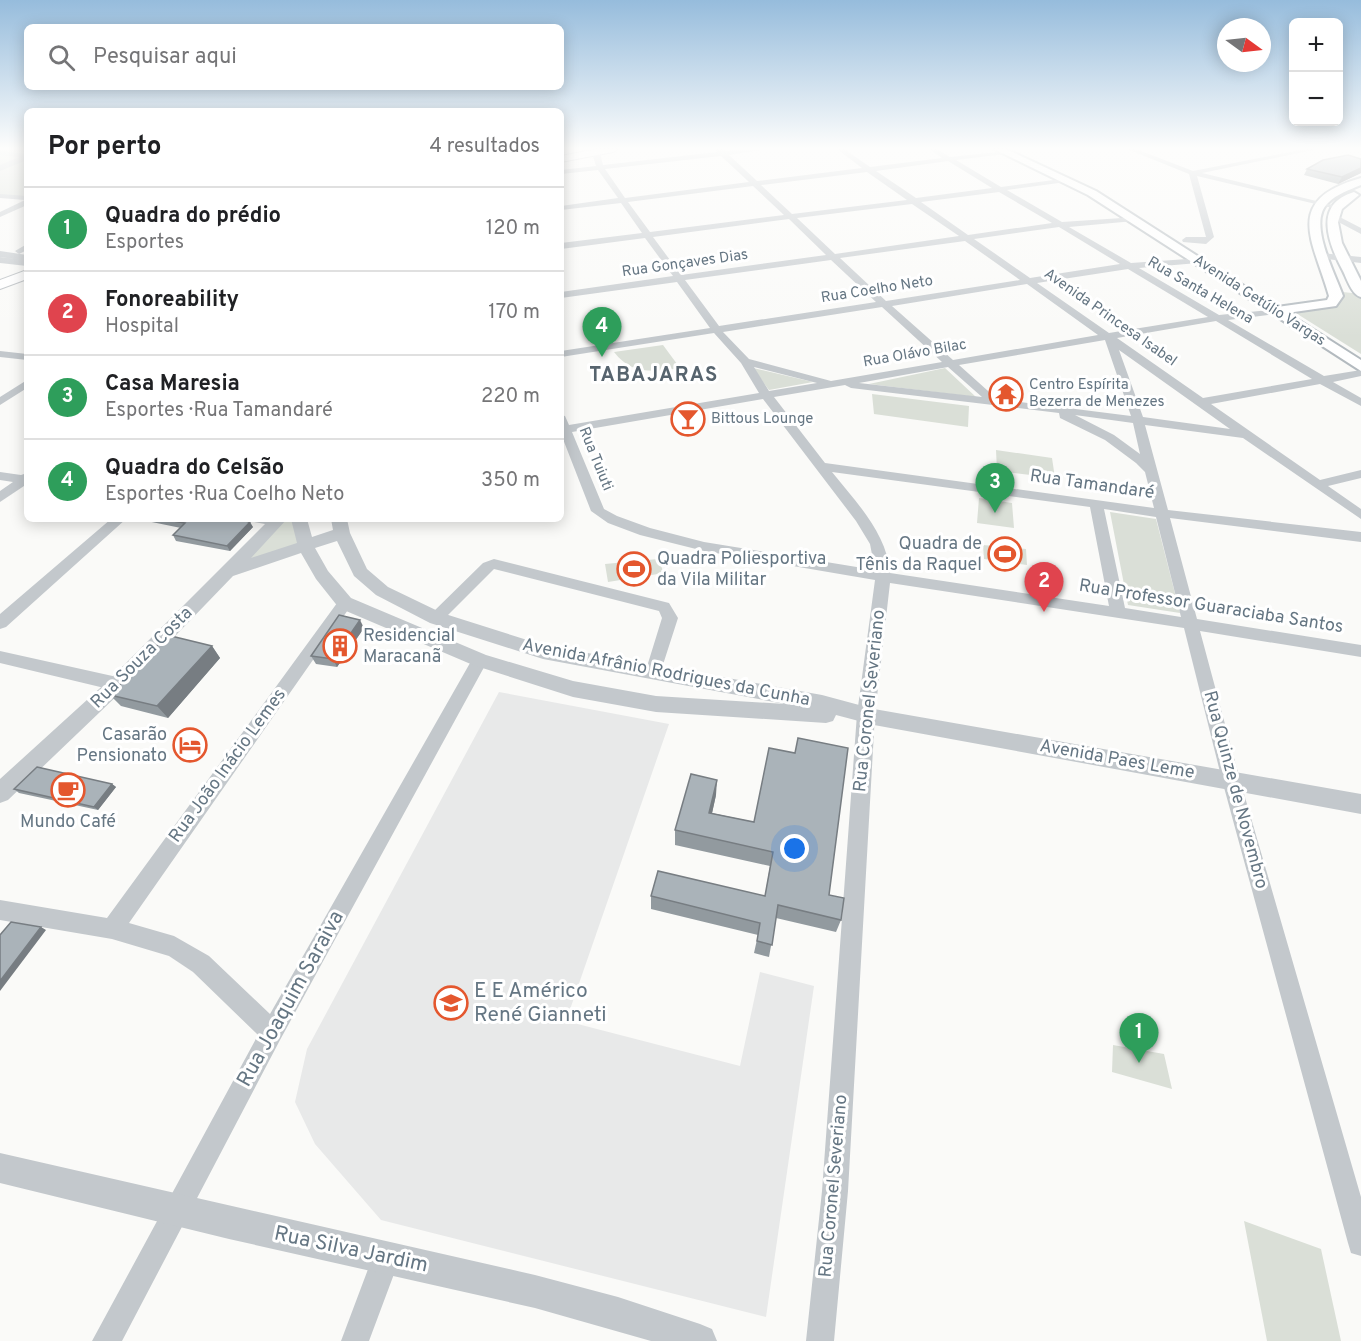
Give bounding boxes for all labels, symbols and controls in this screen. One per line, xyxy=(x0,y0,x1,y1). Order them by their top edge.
north arrow xyxy=(1217,18,1271,72)
map controls xyxy=(1289,18,1343,126)
button: + xyxy=(1289,18,1343,72)
search box xyxy=(24,24,564,90)
icon: search xyxy=(45,41,78,74)
text: Pesquisar aqui xyxy=(93,44,237,71)
button: − xyxy=(1289,72,1343,126)
text: Por perto xyxy=(48,131,162,164)
text: 4 resultados xyxy=(430,134,540,160)
text: Quadra do prédio xyxy=(105,203,281,230)
text: 1 xyxy=(64,216,72,242)
text: 120 m xyxy=(486,216,540,242)
text: Esportes xyxy=(105,230,184,256)
street label: Rua Gonçaves Dias xyxy=(621,246,749,282)
street label: Avenida Getúlio Vargas xyxy=(1189,251,1329,351)
street label: Rua Santa Helena xyxy=(1144,253,1256,329)
street label: Avenida Princesa Isabel xyxy=(1040,265,1180,371)
street label: Rua Coelho Neto xyxy=(820,272,934,308)
text: Fonoreability xyxy=(105,287,239,314)
text: 2 xyxy=(61,300,74,326)
text: 170 m xyxy=(488,300,540,326)
pin: 4 xyxy=(582,308,622,357)
text: Hospital xyxy=(105,314,179,340)
street label: Rua Olávo Bilac xyxy=(862,336,968,372)
district label: TABAJARAS xyxy=(589,363,719,389)
text: Casa Maresia xyxy=(105,371,240,398)
temple icon: Centro Espírita Bezerra de Menezes xyxy=(988,376,1024,412)
place label: Centro Espírita Bezerra de Menezes xyxy=(1029,376,1165,412)
text: 3 xyxy=(62,384,74,410)
text: 220 m xyxy=(481,384,540,410)
text: Esportes · Rua Tamandaré xyxy=(105,398,333,424)
bar icon: Bittous Lounge xyxy=(670,401,706,437)
place label: Bittous Lounge xyxy=(711,410,813,429)
street label: Rua Tuiuti xyxy=(574,424,616,494)
text: Quadra do Celsão xyxy=(105,455,284,482)
pin: 3 xyxy=(976,464,1014,513)
street label: Rua Tamandaré xyxy=(1028,465,1156,505)
text: 4 xyxy=(61,468,74,494)
text: 350 m xyxy=(481,468,540,494)
text: Esportes · Rua Coelho Neto xyxy=(105,482,344,508)
place label: Quadra de Tênis da Raquel xyxy=(856,533,982,577)
sports icon: Quadra de Tênis da Raquel xyxy=(987,536,1023,572)
place label: Quadra Poliesportiva da Vila Militar xyxy=(657,548,826,592)
sports icon: Quadra Poliesportiva da Vila Militar xyxy=(616,551,652,587)
pin: 2 xyxy=(1024,562,1064,612)
street label: Rua Professor Guaraciaba Santos xyxy=(1077,575,1345,639)
street label: Rua Souza Costa xyxy=(86,602,198,714)
street label: Rua Coronel Severiano xyxy=(849,609,891,793)
place label: Residencial Maracanã xyxy=(363,625,455,669)
building icon: Residencial Maracanã xyxy=(322,628,358,664)
street label: Avenida Afrânio Rodrigues da Cunha xyxy=(520,634,812,712)
street label: Rua João Inácio Lemes xyxy=(164,684,292,848)
street label: Rua Quinze de Novembro xyxy=(1197,688,1273,892)
place label: Casarão Pensionato xyxy=(77,724,167,768)
hotel icon: Casarão Pensionato xyxy=(172,727,208,763)
street label: Avenida Paes Leme xyxy=(1038,735,1196,785)
cafe icon: Mundo Café xyxy=(50,772,86,808)
place label: Mundo Café xyxy=(20,811,116,834)
your location xyxy=(780,834,809,863)
street label: Rua Joaquim Saraiva xyxy=(231,906,351,1092)
place label: E E Américo René Gianneti xyxy=(474,978,607,1029)
school or university icon: E E Américo René Gianneti xyxy=(433,985,469,1021)
pin: 1 xyxy=(1120,1014,1158,1063)
street label: Rua Coronel Severiano xyxy=(815,1094,853,1278)
street label: Rua Silva Jardim xyxy=(272,1221,430,1279)

